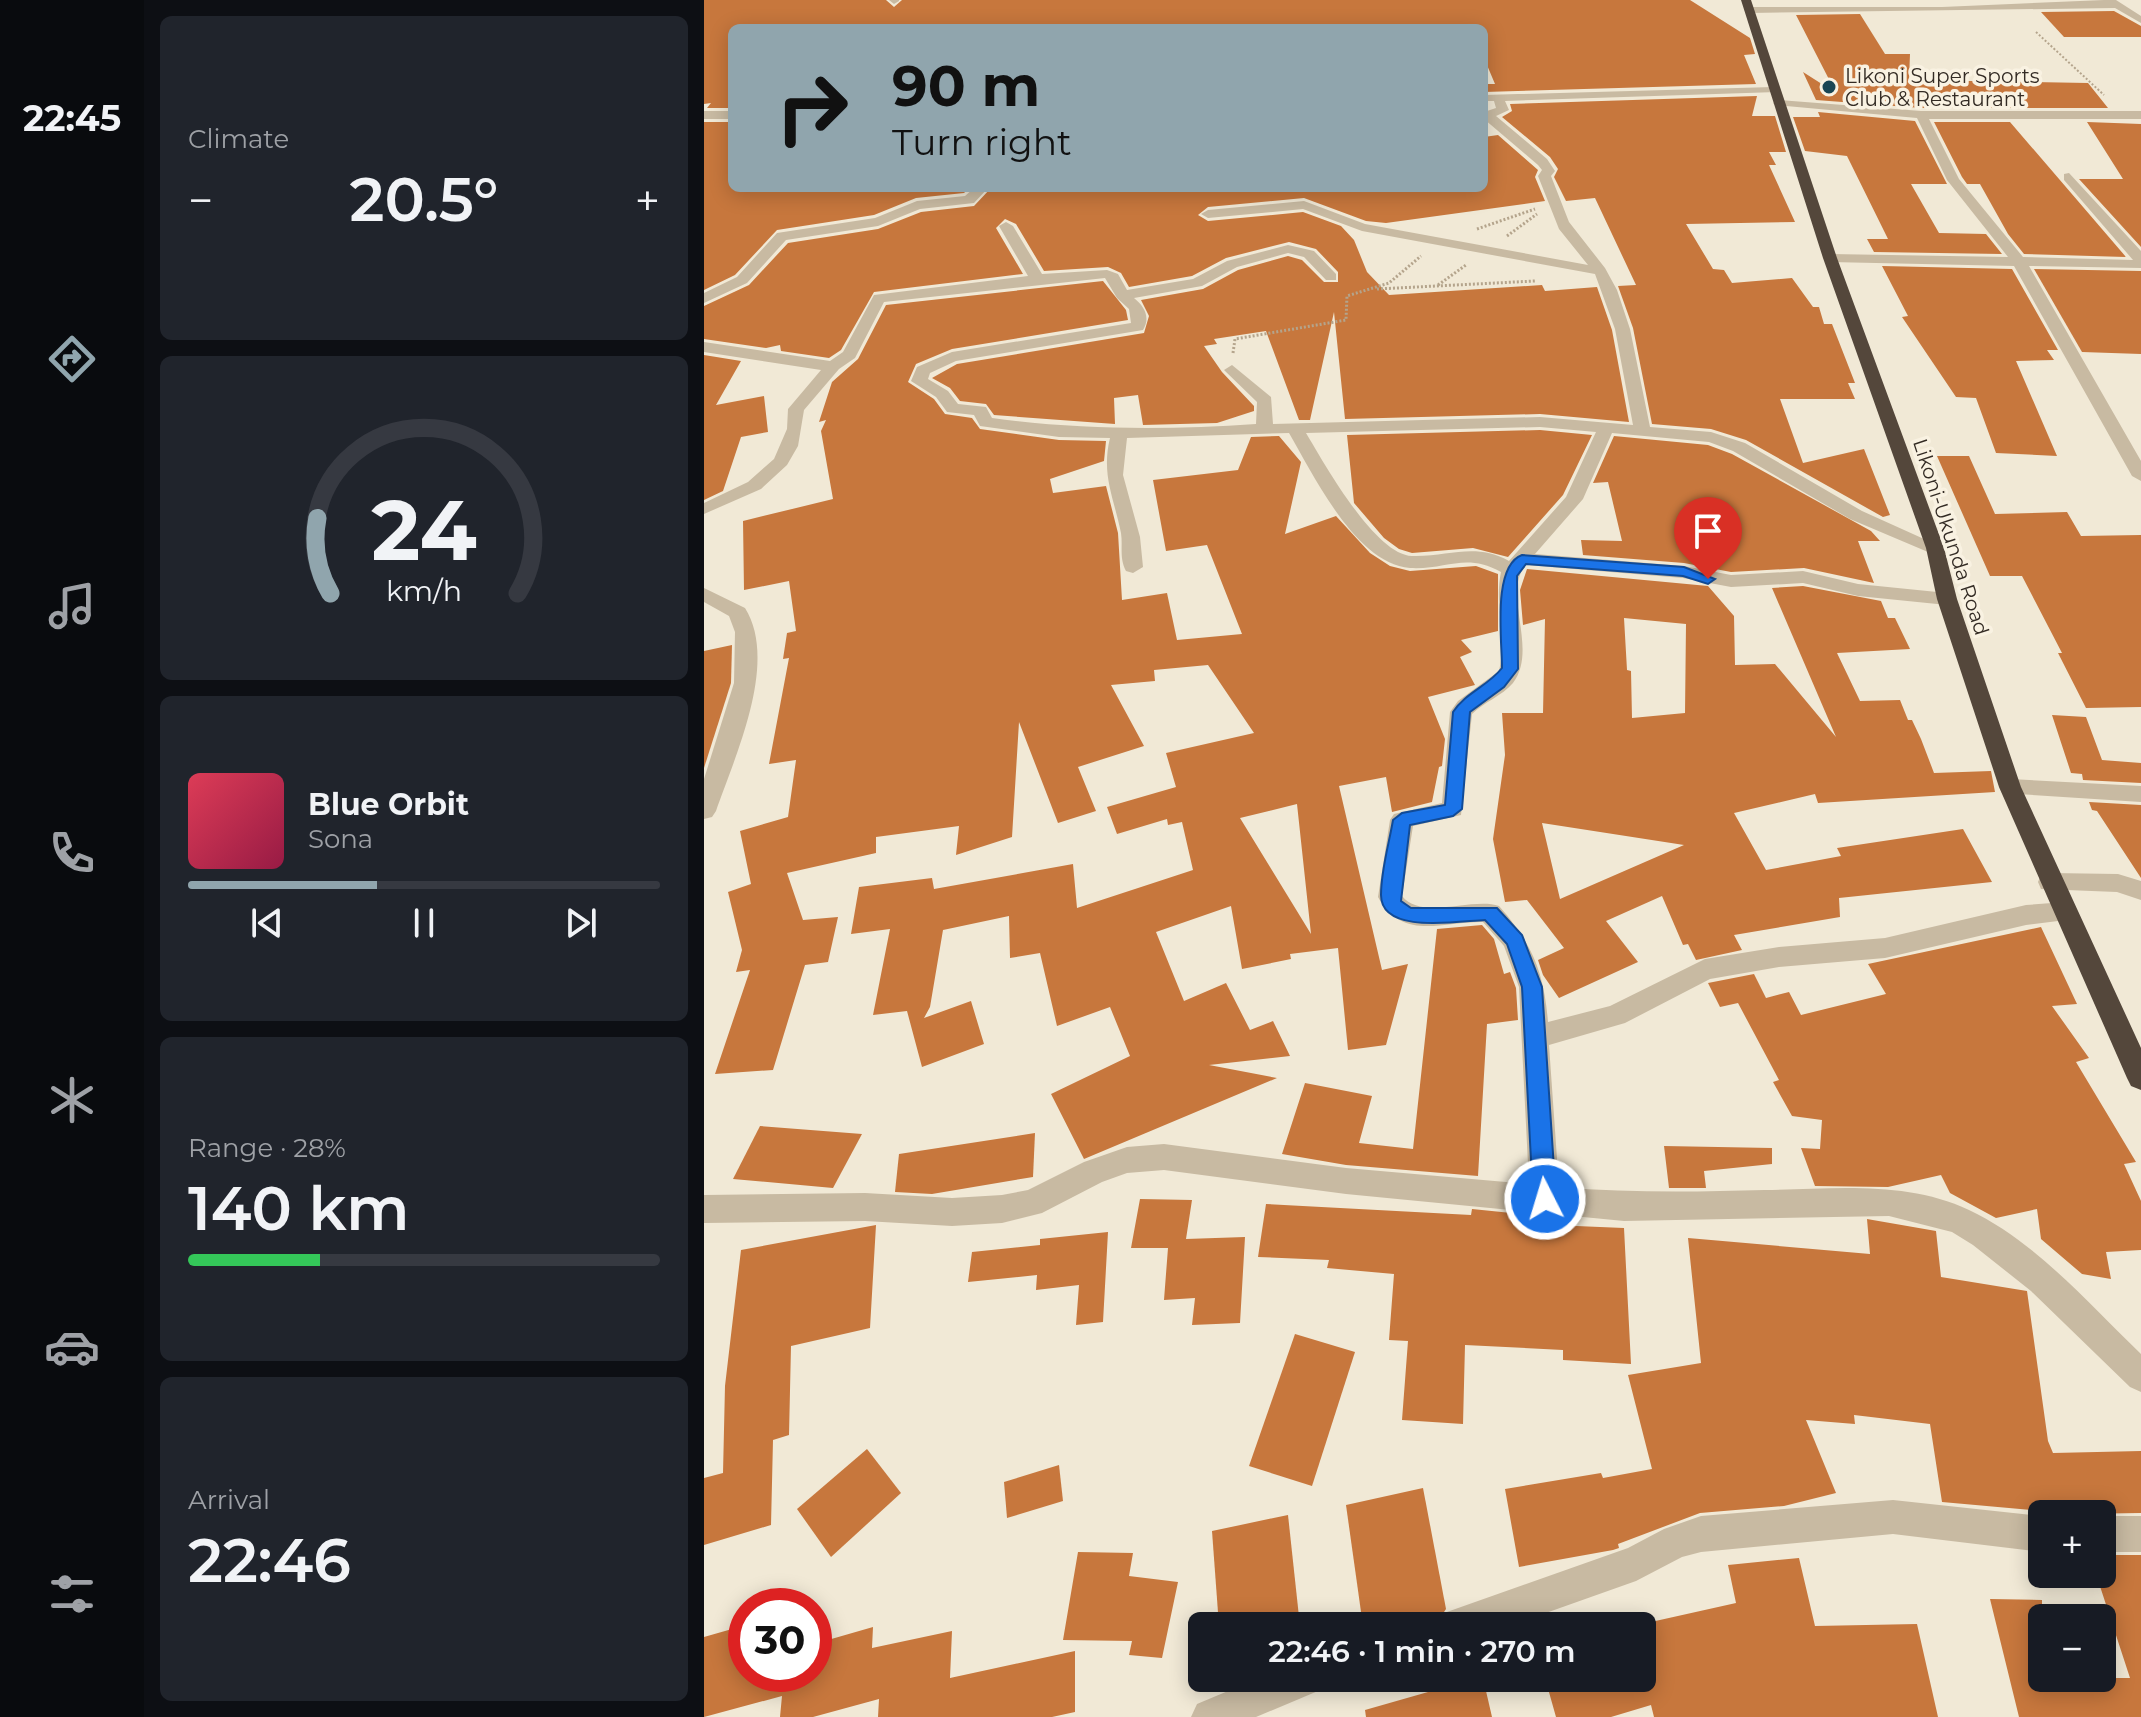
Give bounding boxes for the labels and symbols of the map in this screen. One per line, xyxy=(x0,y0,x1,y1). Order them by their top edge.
place label: Likoni Super Sports Club & Restaurant xyxy=(1845,64,2040,111)
marker: Likoni Super Sports Club & Restaurant xyxy=(1820,78,1838,96)
street label: Likoni-Ukunda Road xyxy=(1908,436,1994,638)
pin xyxy=(1674,497,1742,579)
position arrow xyxy=(1503,1157,1587,1241)
speed limit sign: 30 xyxy=(728,1588,832,1692)

